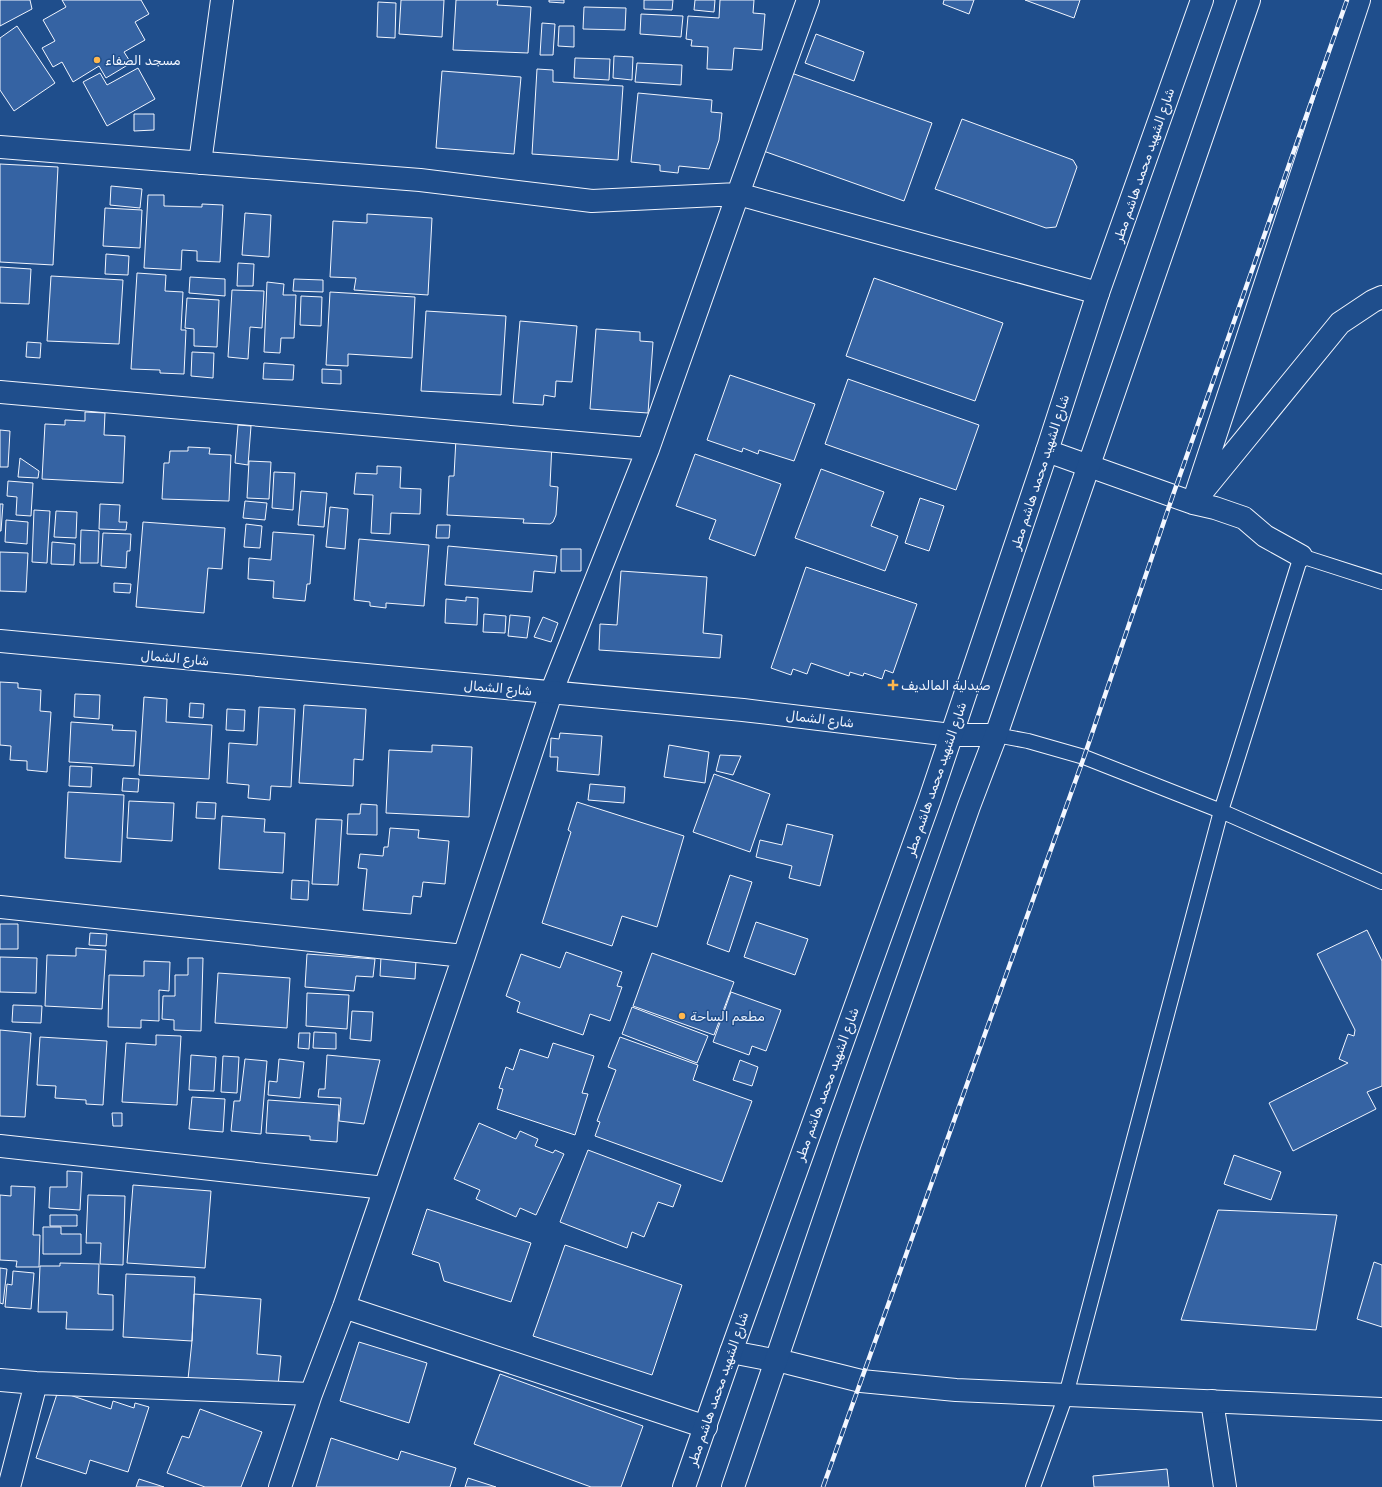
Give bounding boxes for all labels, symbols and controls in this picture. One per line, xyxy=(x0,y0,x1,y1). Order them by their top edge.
place label: مسجد الصفاء xyxy=(105,53,181,68)
marker: مسجد الصفاء xyxy=(92,55,102,65)
street label: شارع الشهيد محمد هاشم مطر xyxy=(1110,86,1179,246)
street label: شارع الشهيد محمد هاشم مطر xyxy=(1008,393,1074,553)
street label: شارع الشمال xyxy=(140,648,210,670)
street label: شارع الشمال xyxy=(463,678,533,700)
place label: صيدلية المالديف xyxy=(901,678,990,693)
marker: صيدلية المالديف xyxy=(888,680,898,690)
street label: شارع الشهيد محمد هاشم مطر xyxy=(902,700,971,860)
street label: شارع الشمال xyxy=(785,707,855,733)
street label: شارع الشهيد محمد هاشم مطر xyxy=(792,1005,864,1164)
place label: مطعم الساحة xyxy=(690,1009,765,1025)
marker: مطعم الساحة xyxy=(677,1011,687,1021)
street label: شارع الشهيد محمد هاشم مطر xyxy=(684,1310,753,1470)

